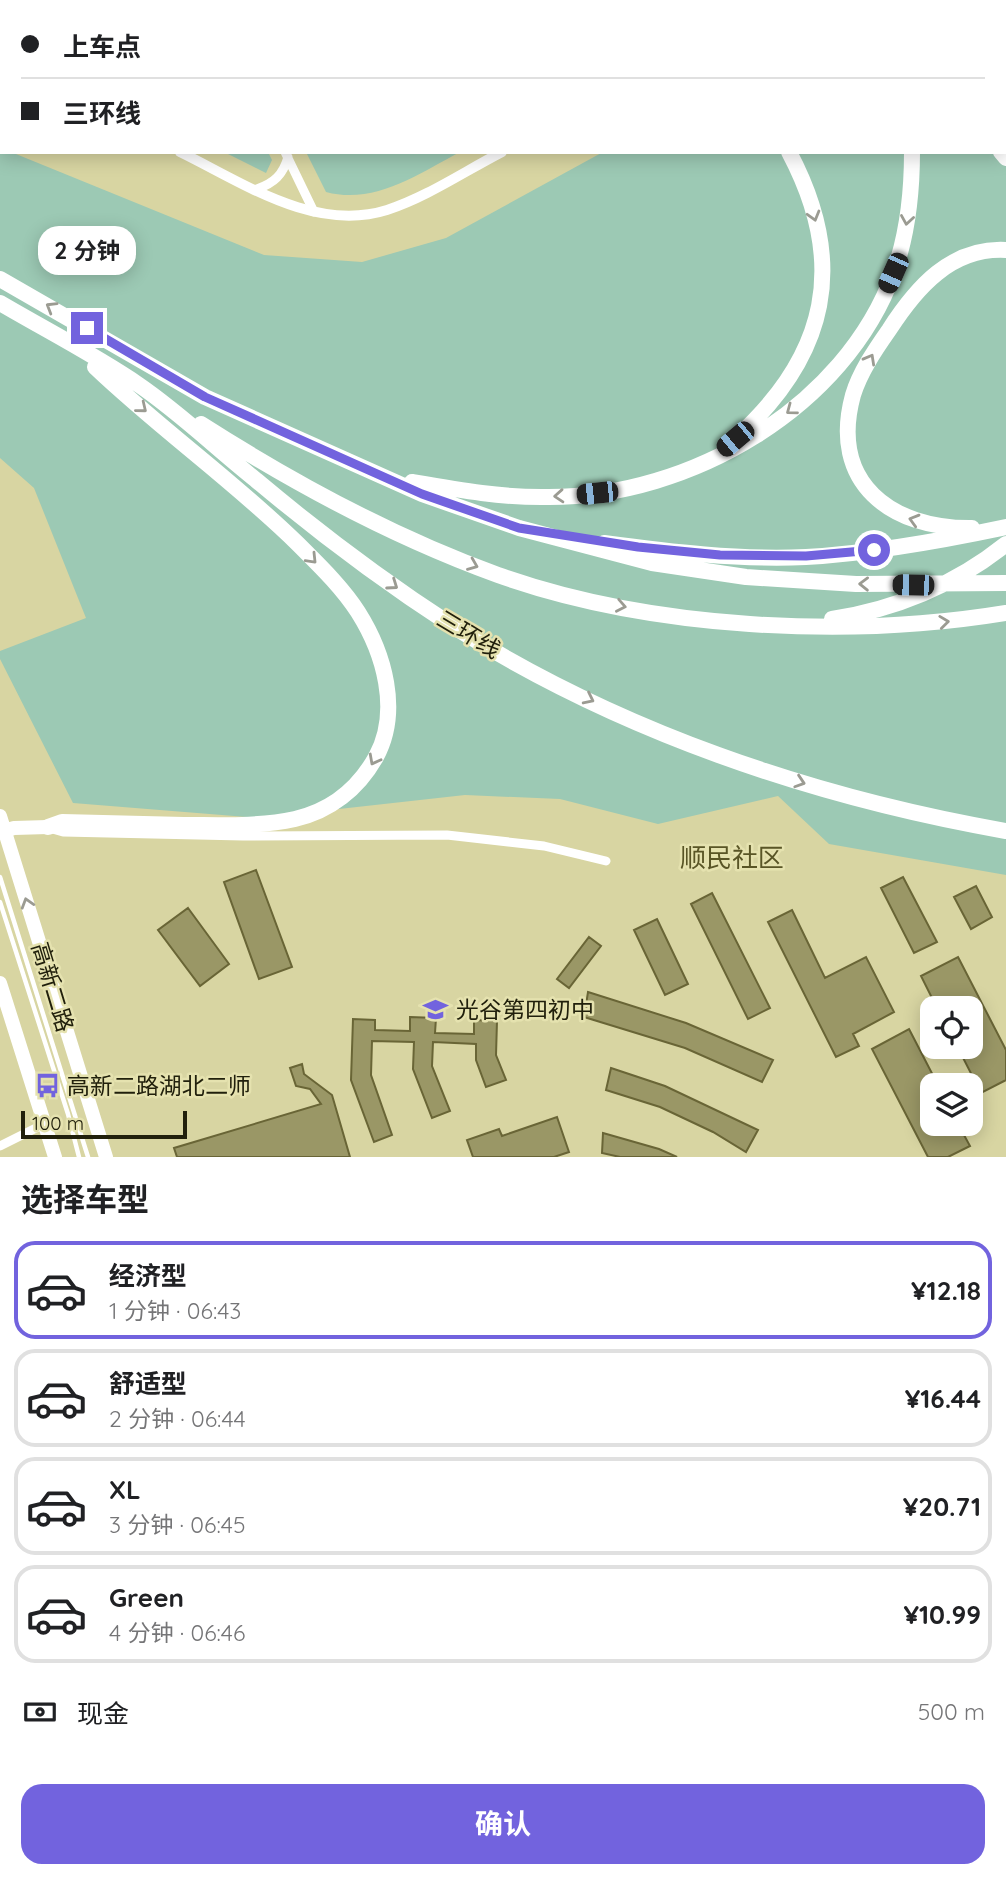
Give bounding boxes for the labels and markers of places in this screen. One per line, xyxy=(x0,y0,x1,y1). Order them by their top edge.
school or university icon: 光谷第四初中 xyxy=(422,995,450,1023)
place label: 光谷第四初中 xyxy=(456,995,594,1024)
bus stop icon: 高新二路湖北二师 xyxy=(33,1071,61,1099)
place label: 高新二路湖北二师 xyxy=(67,1071,251,1100)

